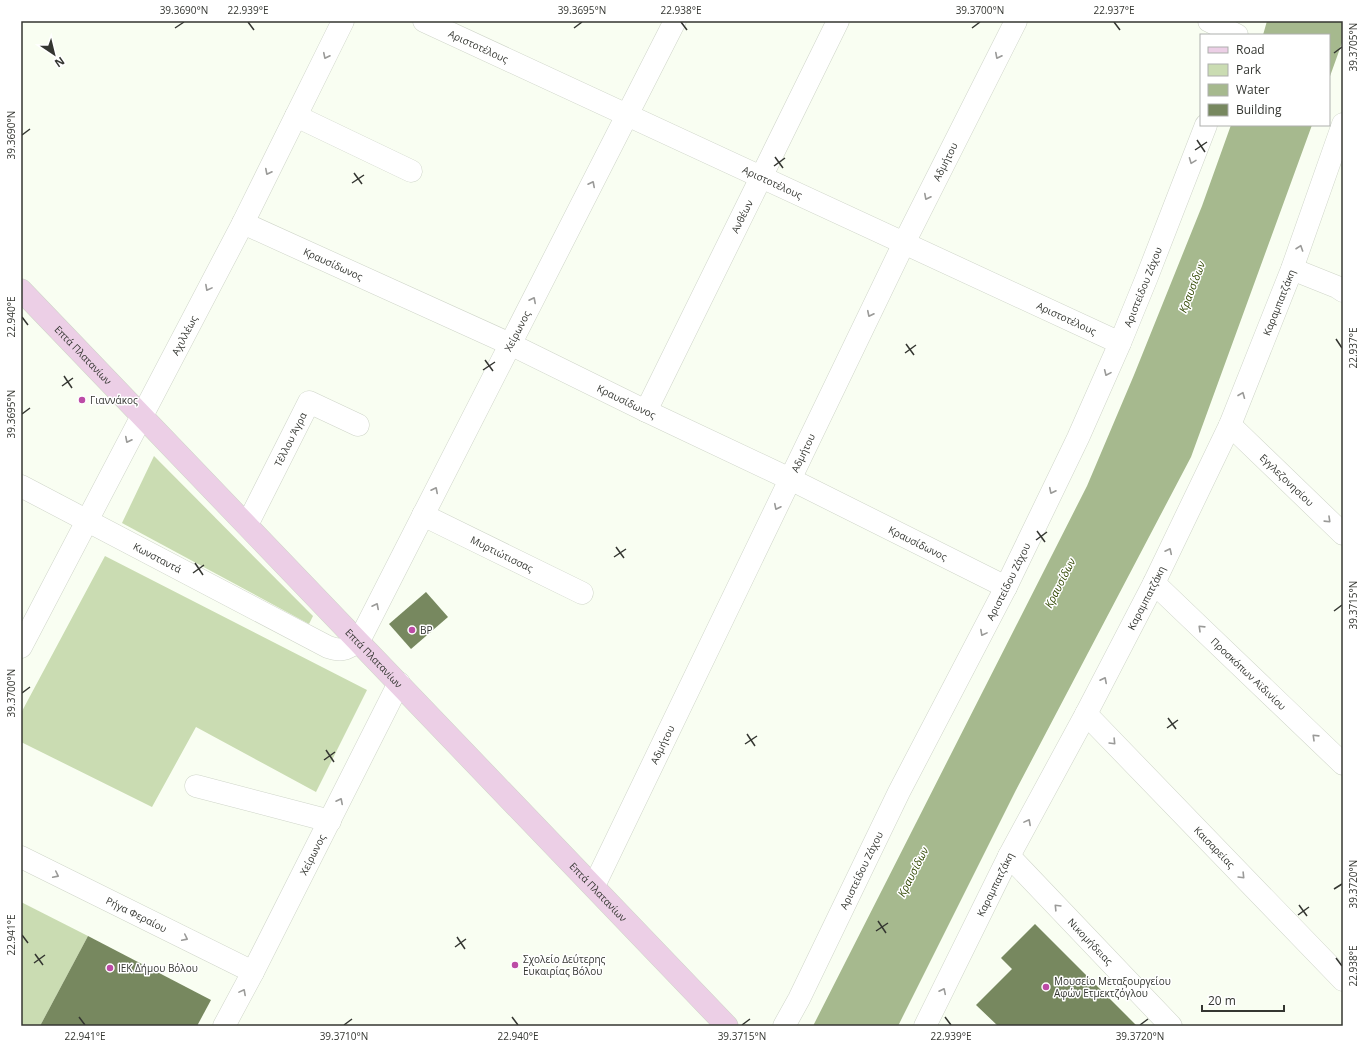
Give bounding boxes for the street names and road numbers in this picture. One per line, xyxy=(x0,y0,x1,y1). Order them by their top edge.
street label: Αριστοτέλους xyxy=(446,26,511,66)
street label: Αδμήτου xyxy=(929,140,961,183)
street label: Αριστοτέλους xyxy=(740,162,805,202)
street label: Ανθέων xyxy=(728,197,756,235)
street label: Κραυσίδωνος xyxy=(301,244,365,284)
street label: Αριστείδου Ζάχου xyxy=(1120,245,1165,329)
street label: Καραμπατζάκη xyxy=(1259,267,1298,338)
street label: Αριστοτέλους xyxy=(1034,298,1099,338)
street label: Χείρωνος xyxy=(501,308,533,354)
street label: Αχιλλέως xyxy=(168,313,201,358)
street label: Επτά Πλατανίων xyxy=(52,322,115,388)
street label: Κραυσίδωνος xyxy=(595,381,658,422)
street label: Τέλλου Άγρα xyxy=(271,410,310,469)
street label: Αδμήτου xyxy=(788,431,818,474)
street label: Εγγλεζονησίου xyxy=(1257,451,1317,509)
street label: Κραυσίδωνος xyxy=(886,522,950,564)
street label: Μυρτιώτισσας xyxy=(468,532,536,575)
street label: Κωνσταντά xyxy=(131,539,184,576)
street label: Αριστείδου Ζάχου xyxy=(983,540,1033,623)
street label: Καραμπατζάκη xyxy=(1124,563,1168,632)
street label: Επτά Πλατανίων xyxy=(342,625,406,691)
street label: Προσκόπων Αϊδινίου xyxy=(1208,634,1289,713)
street label: Αδμήτου xyxy=(647,723,678,766)
street label: Καισαρείας xyxy=(1191,823,1238,871)
street label: Αριστείδου Ζάχου xyxy=(836,829,886,911)
street label: Χείρωνος xyxy=(296,831,329,877)
street label: Καραμπατζάκη xyxy=(973,850,1017,919)
street label: Επτά Πλατανίων xyxy=(567,859,630,925)
street label: Ρήγα Φεραίου xyxy=(104,893,169,935)
street label: Νικομήδειας xyxy=(1065,915,1116,968)

